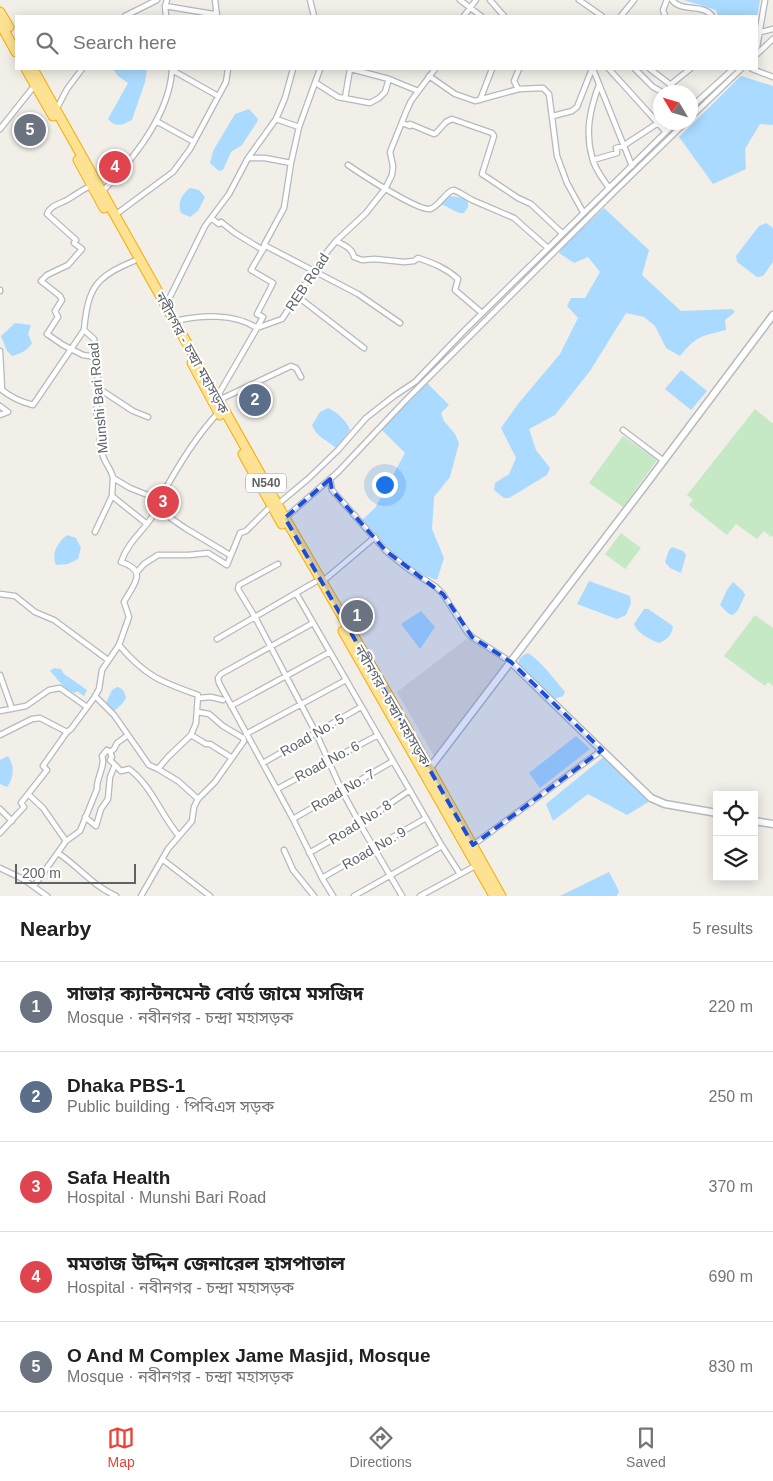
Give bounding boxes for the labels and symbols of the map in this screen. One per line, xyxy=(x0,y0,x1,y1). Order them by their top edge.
north arrow xyxy=(653,85,698,130)
pin: 5 xyxy=(14,111,46,149)
pin: 4 xyxy=(99,148,131,186)
street label: REB Road xyxy=(282,250,332,314)
street label: নবীনগর - চন্দ্রা মহাসড়ক xyxy=(152,289,232,417)
street label: Munshi Bari Road xyxy=(85,342,111,454)
pin: 2 xyxy=(239,381,271,419)
your location xyxy=(372,472,398,498)
road number: N540 xyxy=(246,473,286,492)
pin: 3 xyxy=(147,483,179,521)
pin: 1 xyxy=(341,597,373,635)
street label: নবীনগর - চন্দ্রা মহাসড়ক xyxy=(351,641,433,768)
street label: Road No. 5 xyxy=(277,710,347,760)
street label: Road No. 6 xyxy=(292,737,362,785)
street label: Road No. 7 xyxy=(308,765,378,815)
street label: Road No. 8 xyxy=(326,796,394,848)
street label: Road No. 9 xyxy=(339,823,409,873)
scale bar xyxy=(15,861,136,884)

